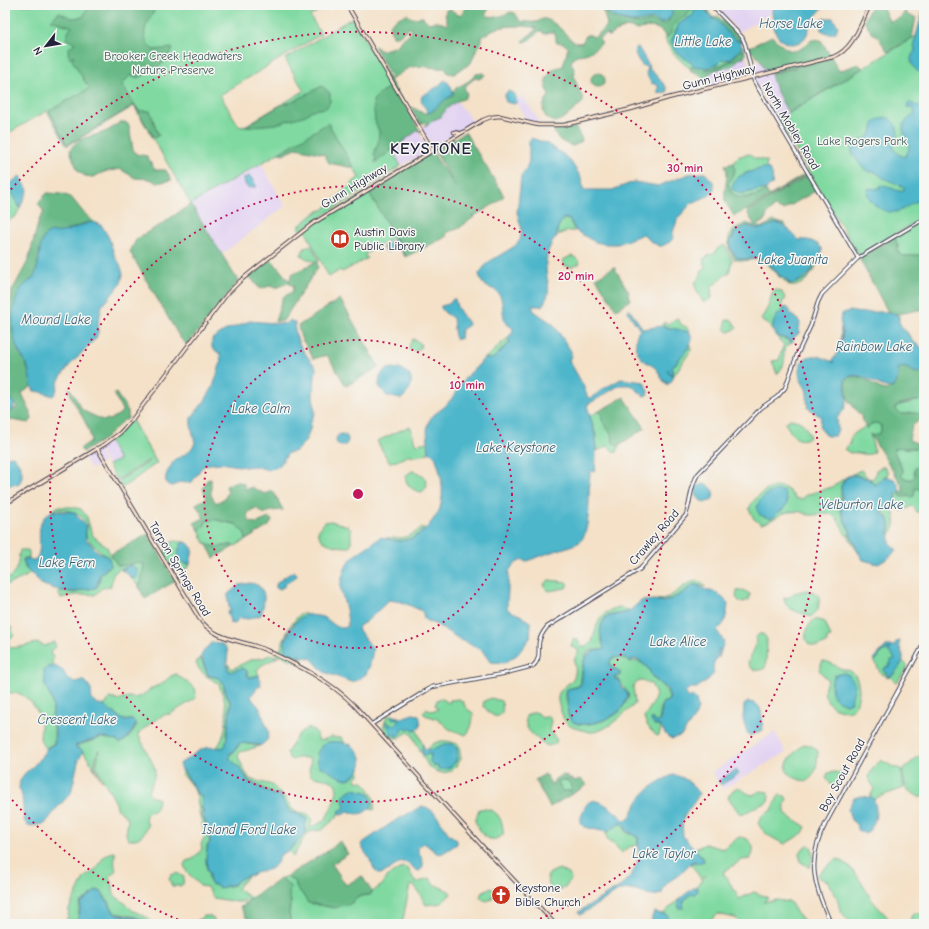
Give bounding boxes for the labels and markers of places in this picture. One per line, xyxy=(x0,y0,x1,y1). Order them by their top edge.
place label: Austin Davis Public Library xyxy=(354,225,425,253)
library icon: Austin Davis Public Library xyxy=(329,228,351,250)
centre of rings xyxy=(351,487,365,501)
place label: Keystone Bible Church xyxy=(515,881,581,909)
church icon: Keystone Bible Church xyxy=(490,884,512,906)

